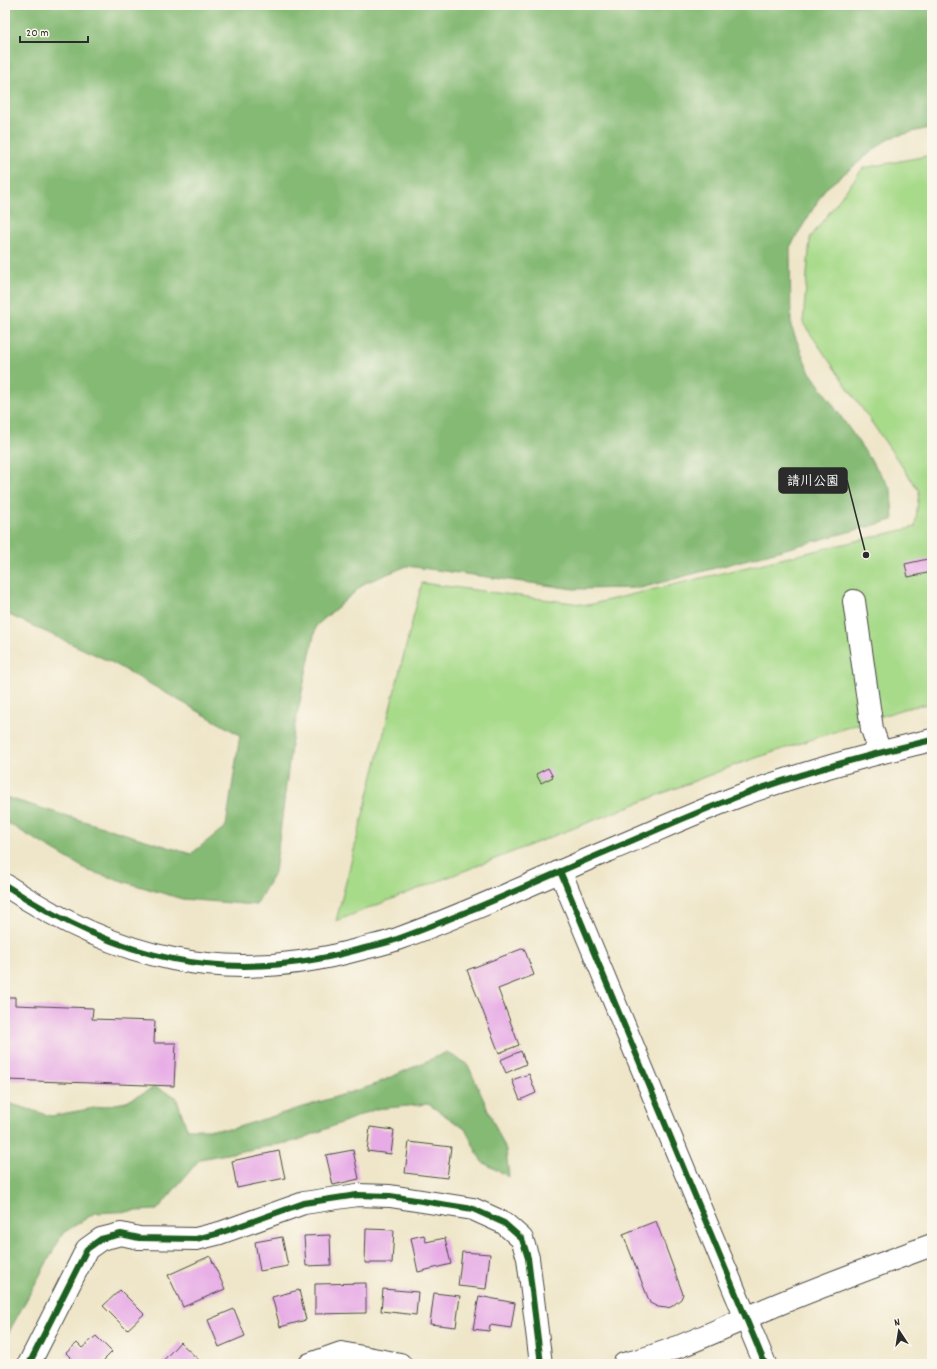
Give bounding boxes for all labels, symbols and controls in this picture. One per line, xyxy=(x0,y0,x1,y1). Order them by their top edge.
scale bar xyxy=(20,18,88,44)
text: 20 m xyxy=(26,25,49,42)
callout: 請川公園 xyxy=(779,468,847,493)
text: 請川公園 xyxy=(787,473,839,492)
north arrow xyxy=(879,1311,919,1351)
text: N xyxy=(893,1315,902,1332)

